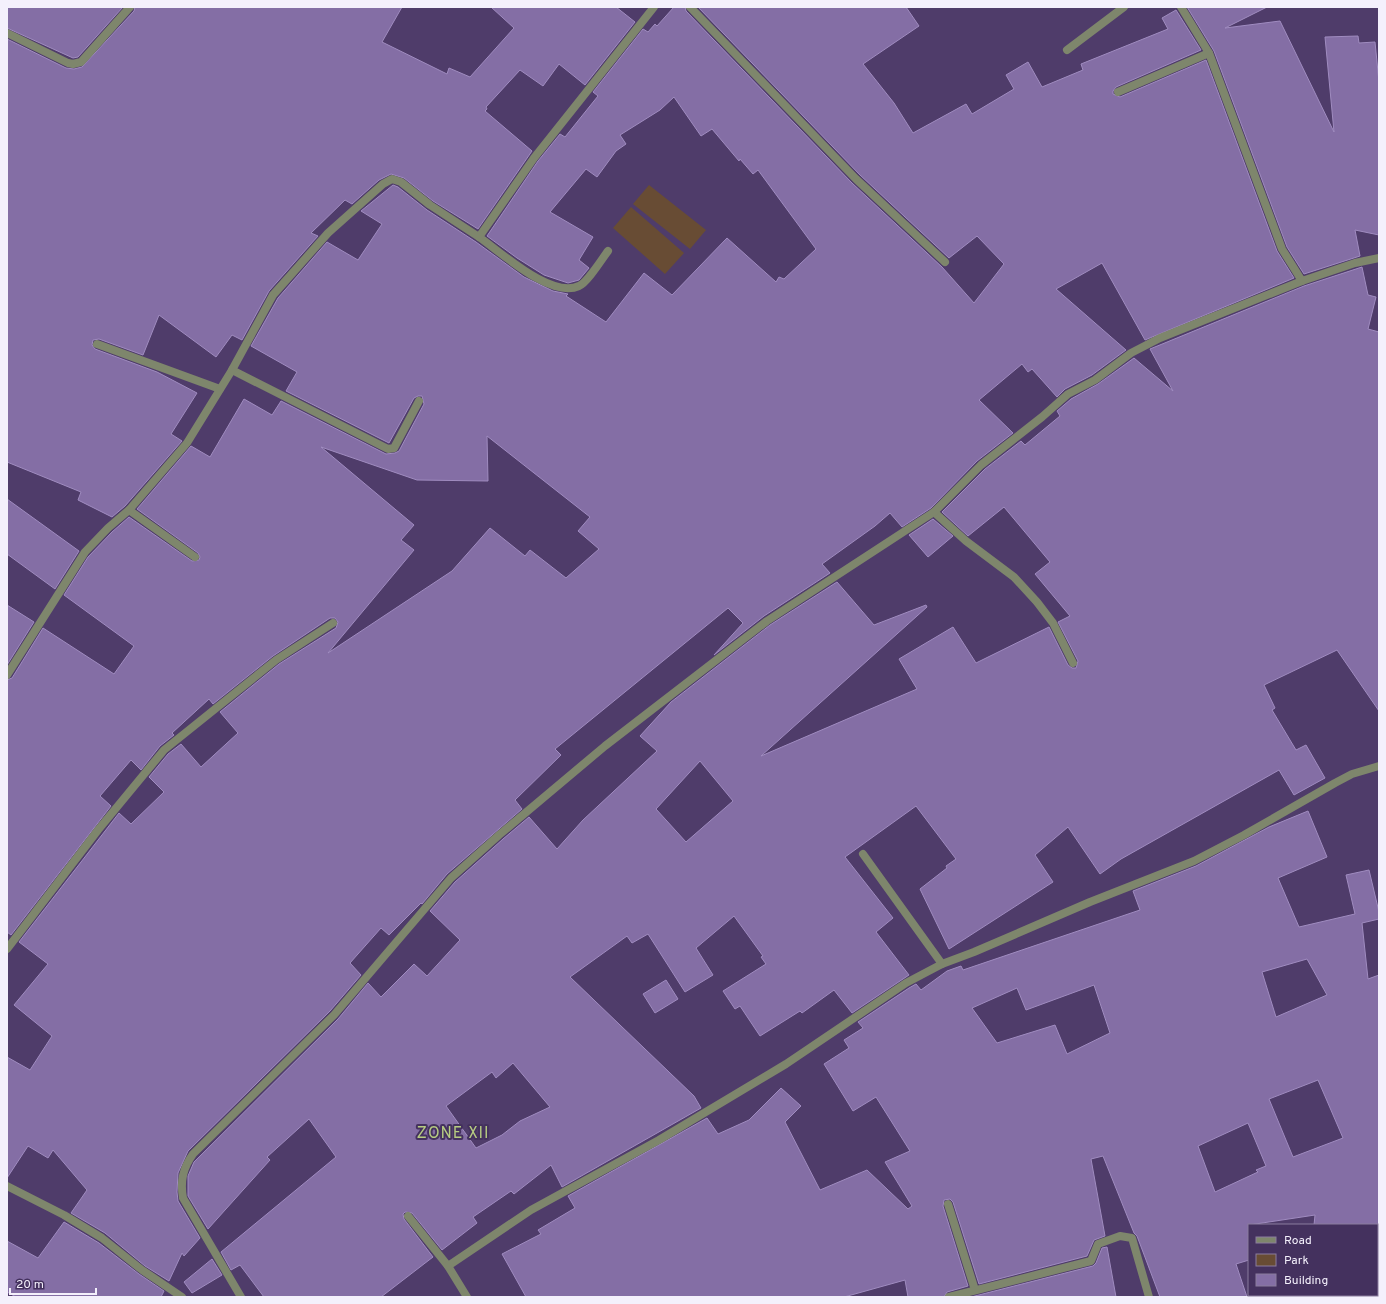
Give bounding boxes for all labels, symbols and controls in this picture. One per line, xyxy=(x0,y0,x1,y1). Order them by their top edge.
district label: ZONE XII xyxy=(417,1124,489,1144)
legend xyxy=(1248,1224,1378,1296)
text: Road xyxy=(1284,1233,1312,1249)
text: Park xyxy=(1284,1253,1309,1269)
scale bar xyxy=(10,1270,96,1296)
text: Building xyxy=(1284,1273,1328,1289)
text: 20 m xyxy=(16,1277,44,1293)

